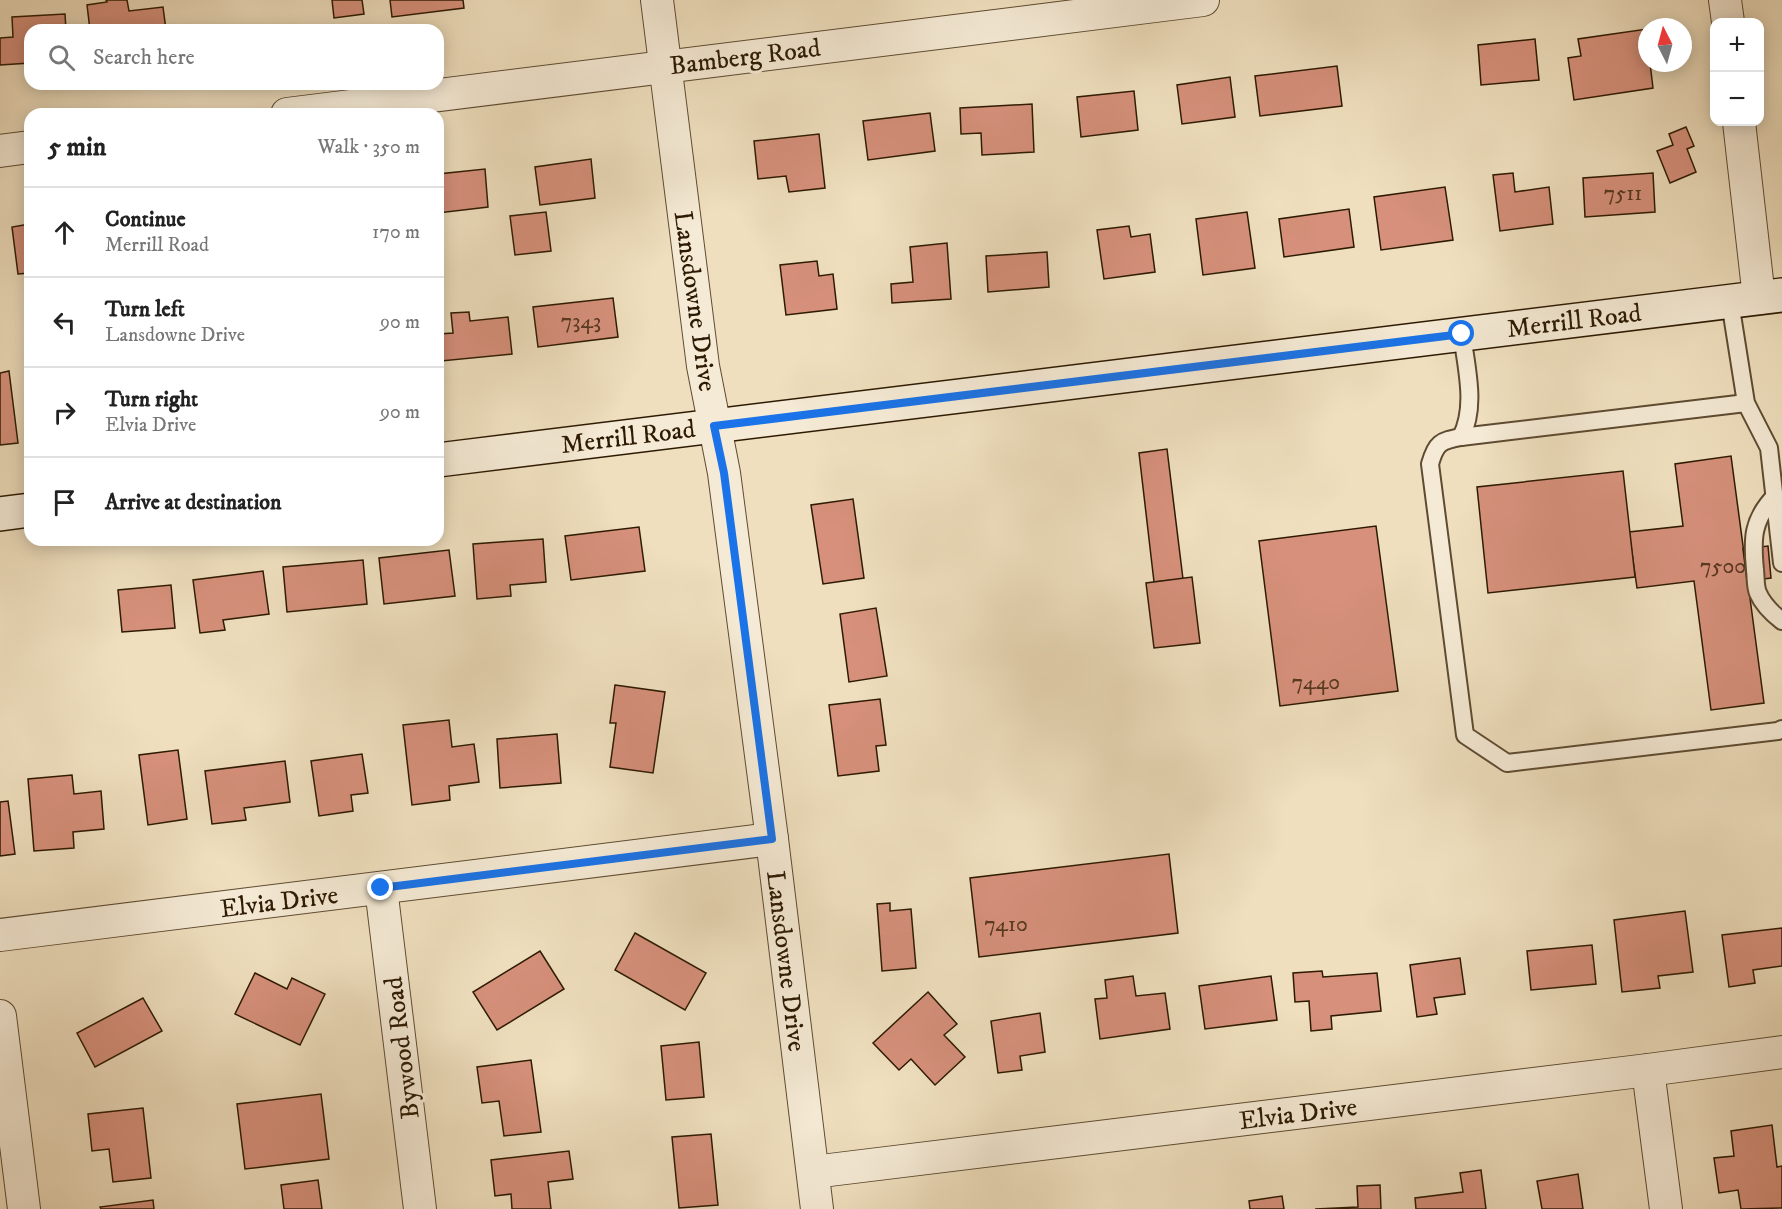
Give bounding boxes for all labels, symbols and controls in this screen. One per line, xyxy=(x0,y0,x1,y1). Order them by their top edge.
north arrow xyxy=(1638,18,1692,72)
map controls xyxy=(1710,18,1764,126)
button: + xyxy=(1710,18,1764,72)
search box xyxy=(24,24,444,90)
street label: Bamberg Road xyxy=(668,32,822,83)
icon: search xyxy=(45,41,78,74)
text: Search here xyxy=(93,44,195,71)
button: − xyxy=(1710,72,1764,126)
text: 5 min xyxy=(48,131,106,164)
text: Walk · 350 m xyxy=(318,135,420,160)
house number: 7511 xyxy=(1604,180,1642,207)
text: Continue xyxy=(105,206,186,233)
street label: Lansdowne Drive xyxy=(666,209,724,394)
icon: ahead xyxy=(48,216,81,249)
text: 170 m xyxy=(372,220,420,245)
text: Merrill Road xyxy=(105,233,209,258)
text: Turn left xyxy=(105,296,185,323)
street label: Merrill Road xyxy=(1505,297,1643,346)
icon: left xyxy=(48,306,81,339)
house number: 7343 xyxy=(561,308,601,335)
text: 90 m xyxy=(380,310,420,335)
route start xyxy=(1448,320,1474,346)
text: Lansdowne Drive xyxy=(105,323,245,348)
text: Turn right xyxy=(105,386,198,413)
icon: right xyxy=(48,396,81,429)
text: 90 m xyxy=(380,400,420,425)
text: Elvia Drive xyxy=(105,413,196,438)
street label: Merrill Road xyxy=(559,413,697,462)
icon: arrive xyxy=(48,486,81,519)
text: Arrive at destination xyxy=(105,489,282,516)
house number: 7500 xyxy=(1700,553,1746,580)
house number: 7440 xyxy=(1292,669,1340,696)
street label: Lansdowne Drive xyxy=(758,869,813,1054)
route end xyxy=(367,874,393,900)
street label: Elvia Drive xyxy=(218,879,340,926)
house number: 7410 xyxy=(984,911,1028,938)
street label: Bywood Road xyxy=(377,975,428,1121)
street label: Elvia Drive xyxy=(1237,1091,1359,1138)

